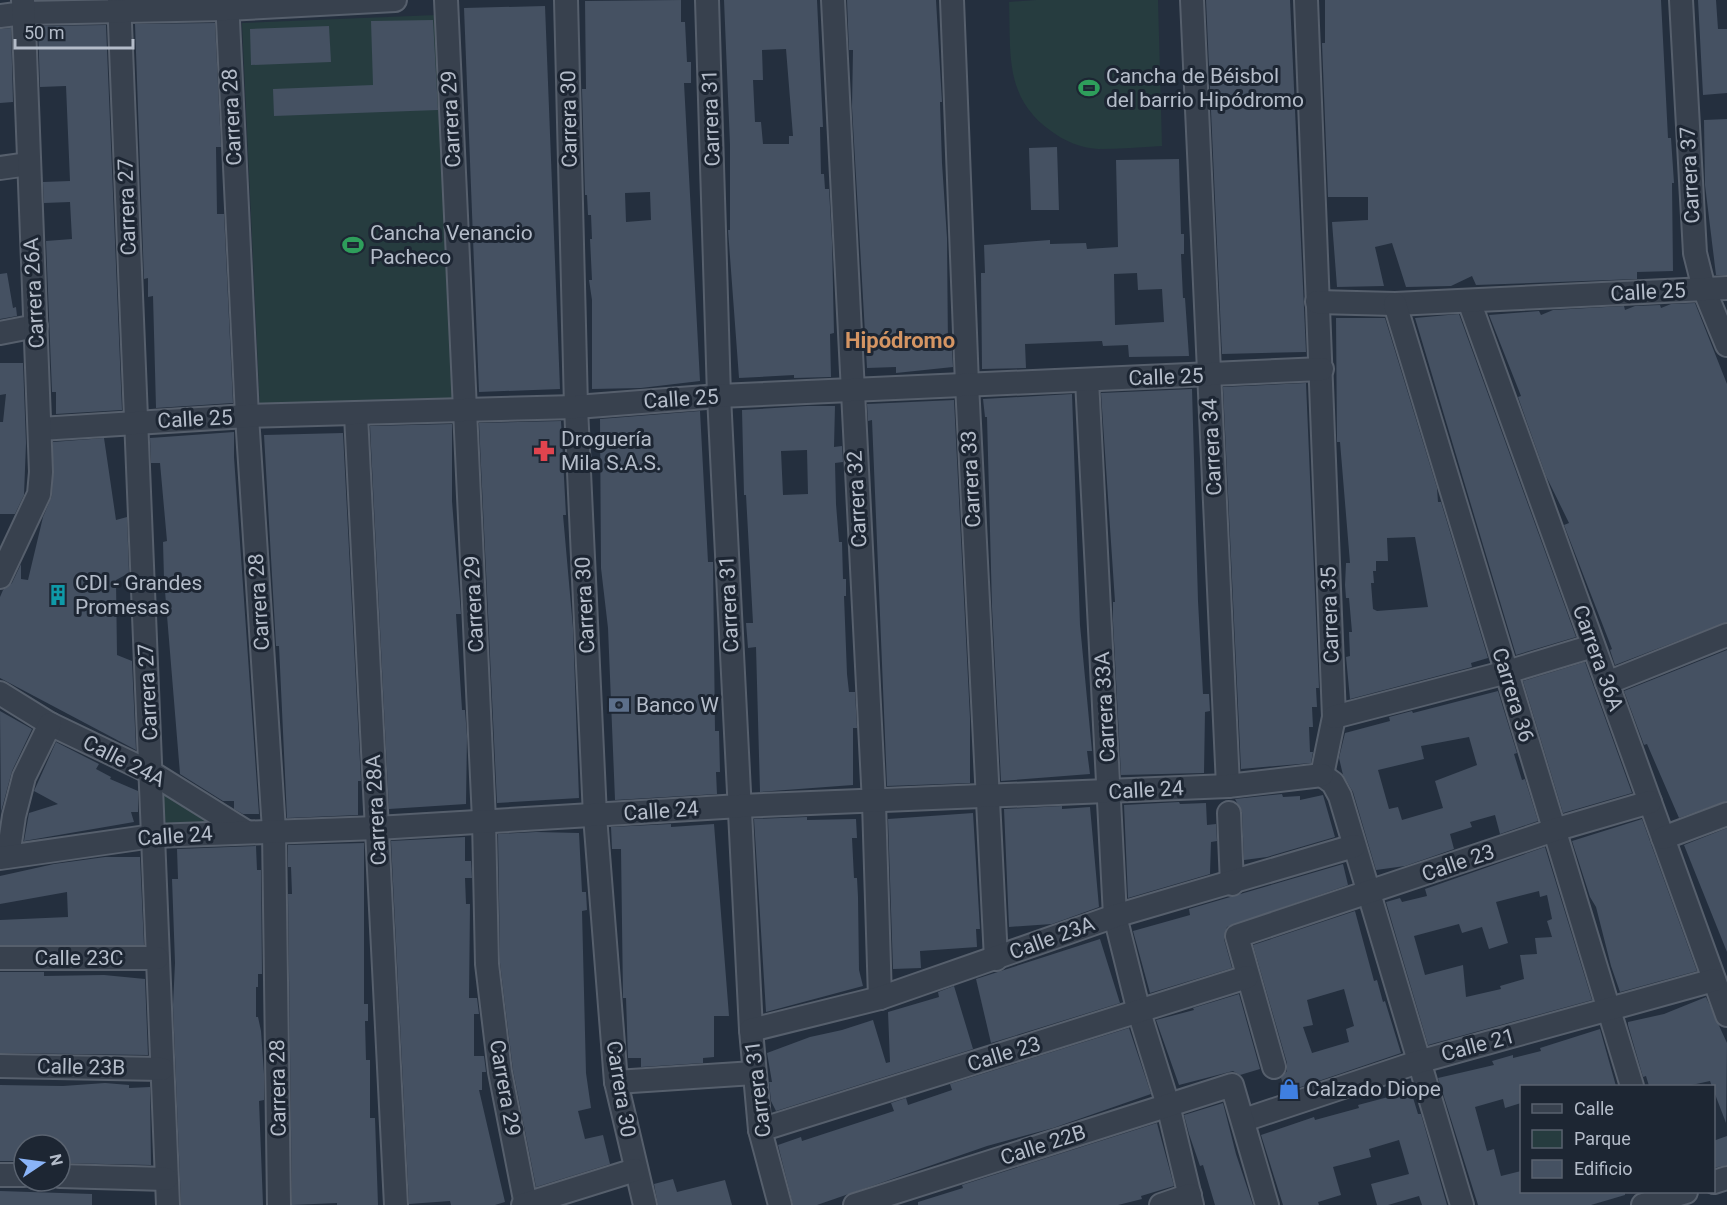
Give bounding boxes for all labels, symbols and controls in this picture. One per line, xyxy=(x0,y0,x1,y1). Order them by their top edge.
scale bar xyxy=(15,12,134,50)
text: 50 m xyxy=(24,22,64,43)
place label: Cancha de Béisbol del barrio Hipódromo xyxy=(1106,64,1304,112)
street label: Carrera 28 xyxy=(217,68,247,166)
street label: Carrera 31 xyxy=(697,69,725,167)
street label: Carrera 29 xyxy=(436,70,466,168)
street label: Carrera 30 xyxy=(556,70,582,168)
sports icon: Cancha de Béisbol del barrio Hipódromo xyxy=(1077,76,1101,100)
street label: Carrera 37 xyxy=(1675,126,1705,224)
street label: Carrera 27 xyxy=(113,158,141,256)
place label: Cancha Venancio Pacheco xyxy=(370,221,533,269)
sports icon: Cancha Venancio Pacheco xyxy=(341,233,365,257)
street label: Carrera 26A xyxy=(19,237,49,349)
street label: Calle 25 xyxy=(1610,278,1686,306)
district label: Hipódromo xyxy=(845,328,955,353)
street label: Calle 25 xyxy=(1128,364,1204,390)
street label: Calle 25 xyxy=(643,384,719,414)
street label: Carrera 34 xyxy=(1197,398,1227,496)
street label: Calle 25 xyxy=(157,405,233,433)
place label: Droguería Mila S.A.S. xyxy=(561,427,661,475)
street label: Carrera 33 xyxy=(956,430,986,528)
pharmacy icon: Droguería Mila S.A.S. xyxy=(532,439,556,463)
street label: Carrera 32 xyxy=(842,450,872,548)
street label: Carrera 28 xyxy=(244,553,274,651)
street label: Carrera 29 xyxy=(459,555,489,653)
street label: Carrera 31 xyxy=(714,555,744,653)
street label: Carrera 30 xyxy=(570,556,600,654)
street label: Carrera 35 xyxy=(1316,566,1344,664)
place label: CDI - Grandes Promesas xyxy=(75,571,202,619)
building icon: CDI - Grandes Promesas xyxy=(46,583,70,607)
street label: Carrera 36A xyxy=(1568,602,1628,714)
street label: Carrera 27 xyxy=(133,643,163,741)
street label: Carrera 36 xyxy=(1487,645,1539,745)
street label: Carrera 33A xyxy=(1090,651,1120,763)
bank icon: Banco W xyxy=(607,693,631,717)
place label: Banco W xyxy=(636,693,719,717)
street label: Calle 24A xyxy=(79,730,169,792)
street label: Carrera 28A xyxy=(361,754,391,866)
street label: Calle 24 xyxy=(1108,776,1184,804)
street label: Calle 24 xyxy=(623,796,700,826)
street label: Calle 24 xyxy=(137,821,214,851)
street label: Calle 23 xyxy=(1419,839,1497,887)
street label: Calle 23A xyxy=(1006,911,1098,964)
street label: Calle 23C xyxy=(35,946,123,970)
street label: Calle 21 xyxy=(1439,1024,1517,1066)
street label: Calle 23 xyxy=(965,1032,1043,1076)
street label: Carrera 29 xyxy=(485,1038,525,1138)
street label: Carrera 28 xyxy=(265,1039,291,1137)
street label: Carrera 30 xyxy=(602,1039,640,1139)
street label: Carrera 31 xyxy=(740,1039,776,1139)
street label: Calle 23B xyxy=(37,1054,125,1080)
shop icon: Calzado Diope xyxy=(1277,1077,1301,1101)
place label: Calzado Diope xyxy=(1306,1077,1441,1101)
legend xyxy=(1520,1085,1715,1193)
text: Calle xyxy=(1574,1098,1614,1119)
street label: Calle 22B xyxy=(997,1120,1089,1170)
text: Parque xyxy=(1574,1128,1631,1149)
north arrow xyxy=(12,1133,72,1193)
text: N xyxy=(46,1152,67,1167)
text: Edificio xyxy=(1574,1158,1633,1179)

